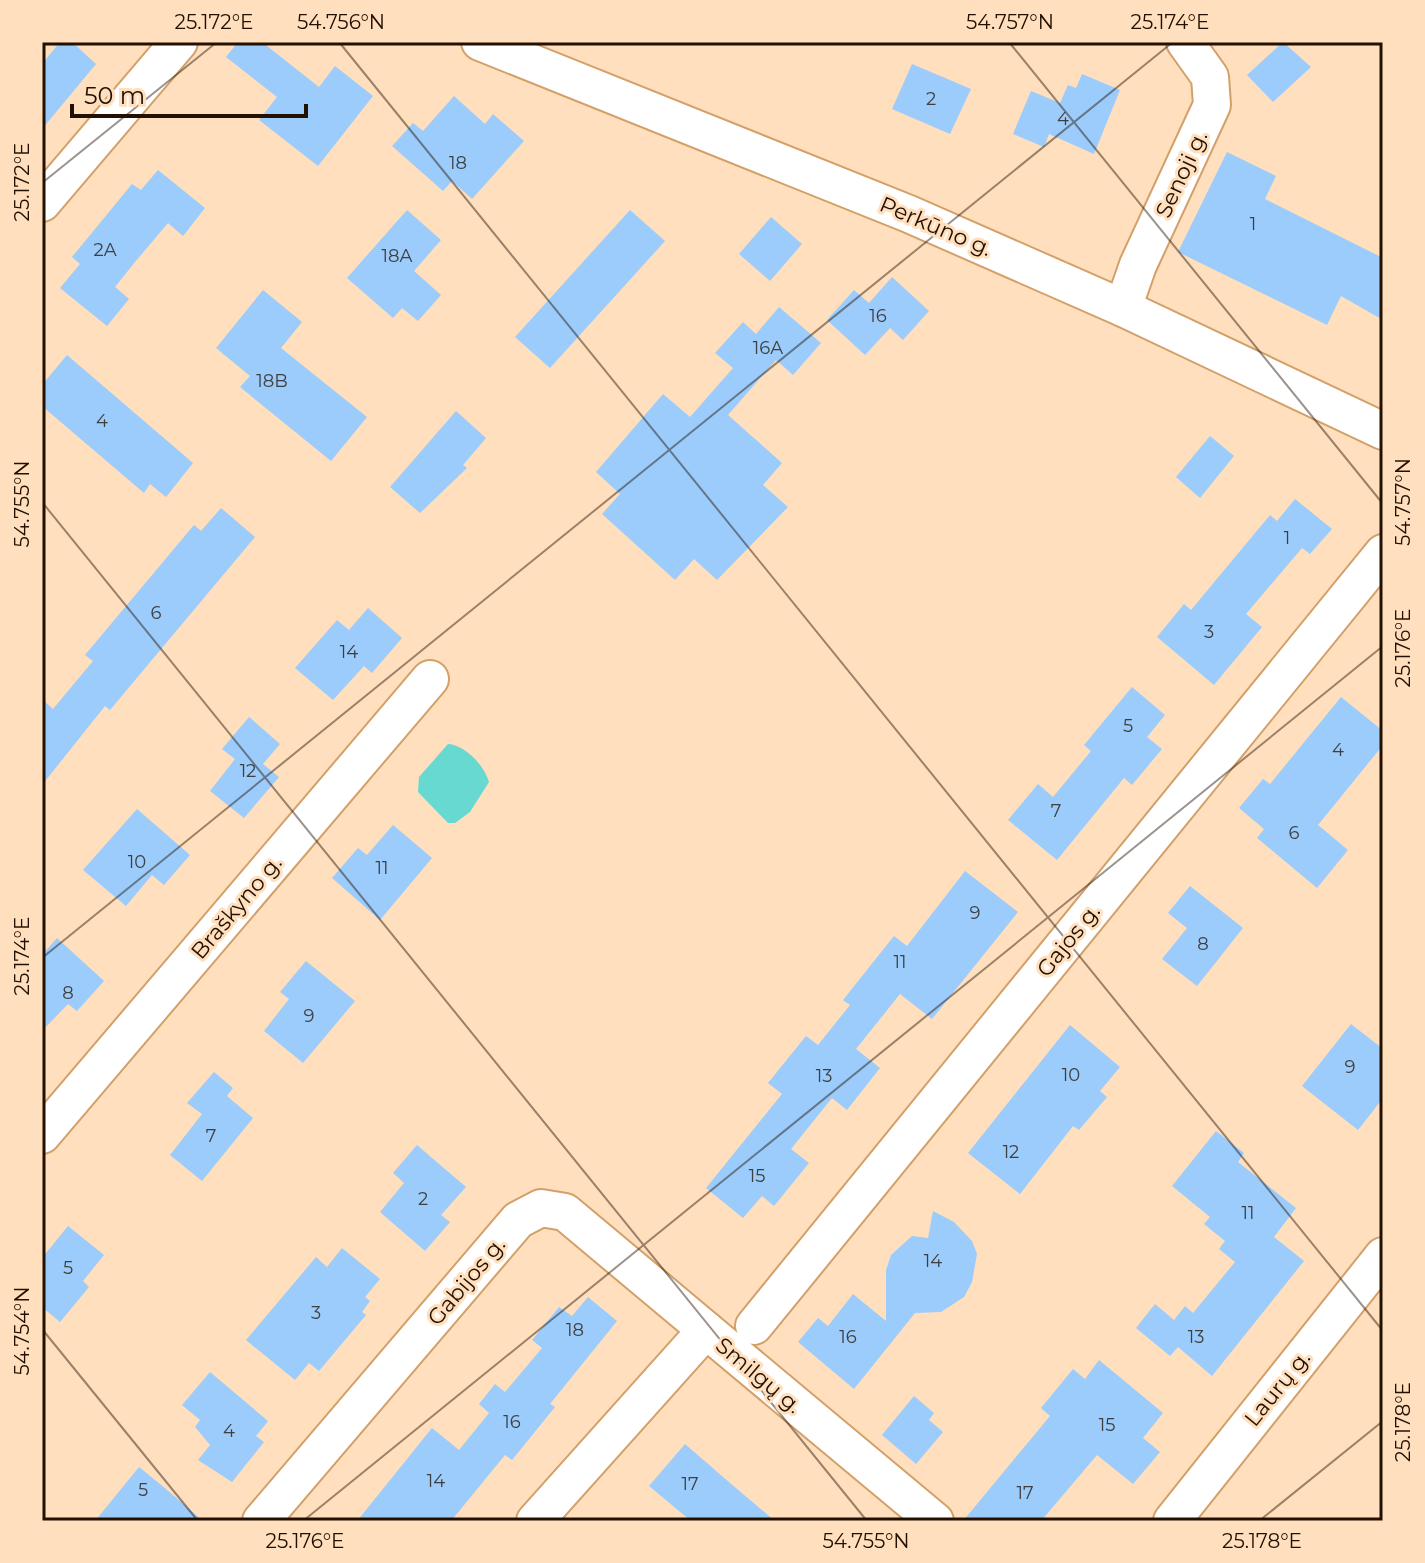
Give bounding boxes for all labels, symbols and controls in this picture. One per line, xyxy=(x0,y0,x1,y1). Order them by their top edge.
text: 25.172°E xyxy=(175,10,253,34)
text: 54.756°N xyxy=(297,10,385,34)
text: 54.757°N xyxy=(966,10,1054,34)
text: 25.174°E xyxy=(1131,10,1209,34)
scale bar xyxy=(72,68,306,118)
text: 50 m xyxy=(84,81,145,110)
house number: 2 xyxy=(926,88,936,110)
house number: 4 xyxy=(1057,108,1069,130)
street label: Senoji g. xyxy=(1150,126,1213,222)
text: 25.172°E xyxy=(10,143,34,221)
house number: 18 xyxy=(449,152,467,174)
street label: Perkūno g. xyxy=(876,191,996,262)
house number: 1 xyxy=(1250,213,1256,235)
house number: 2A xyxy=(93,239,117,261)
house number: 18A xyxy=(382,245,412,267)
house number: 16 xyxy=(869,305,887,327)
house number: 16A xyxy=(753,337,783,359)
house number: 18B xyxy=(256,370,288,392)
house number: 4 xyxy=(96,410,108,432)
text: 54.757°N xyxy=(1391,458,1415,546)
text: 54.755°N xyxy=(10,460,34,548)
house number: 1 xyxy=(1284,527,1290,549)
house number: 6 xyxy=(151,602,162,624)
text: 25.176°E xyxy=(1391,609,1415,687)
house number: 3 xyxy=(1204,621,1214,643)
house number: 14 xyxy=(340,641,358,663)
house number: 5 xyxy=(1123,715,1133,737)
house number: 4 xyxy=(1332,739,1344,761)
house number: 12 xyxy=(240,760,256,782)
house number: 7 xyxy=(1051,800,1061,822)
house number: 6 xyxy=(1289,822,1300,844)
street label: Braškyno g. xyxy=(185,850,288,965)
house number: 10 xyxy=(128,851,146,873)
house number: 11 xyxy=(376,857,389,879)
street label: Gajos g. xyxy=(1031,898,1106,982)
house number: 9 xyxy=(970,902,981,924)
text: 25.174°E xyxy=(10,917,34,995)
house number: 8 xyxy=(1197,933,1209,955)
house number: 11 xyxy=(894,951,907,973)
house number: 8 xyxy=(62,982,74,1004)
house number: 9 xyxy=(304,1005,315,1027)
house number: 9 xyxy=(1345,1056,1356,1078)
house number: 10 xyxy=(1062,1064,1080,1086)
house number: 13 xyxy=(816,1065,832,1087)
house number: 7 xyxy=(206,1125,216,1147)
house number: 12 xyxy=(1003,1141,1019,1163)
house number: 15 xyxy=(749,1165,765,1187)
house number: 2 xyxy=(418,1188,428,1210)
house number: 11 xyxy=(1242,1202,1255,1224)
street label: Gabijos g. xyxy=(422,1232,511,1331)
house number: 14 xyxy=(924,1250,942,1272)
house number: 5 xyxy=(63,1257,73,1279)
text: 54.754°N xyxy=(10,1287,34,1375)
house number: 3 xyxy=(311,1302,321,1324)
house number: 18 xyxy=(566,1319,584,1341)
house number: 16 xyxy=(839,1326,857,1348)
house number: 13 xyxy=(1188,1326,1204,1348)
street label: Smilgų g. xyxy=(710,1332,807,1419)
street label: Laurų g. xyxy=(1239,1345,1316,1432)
text: 25.178°E xyxy=(1391,1382,1415,1462)
house number: 16 xyxy=(503,1411,521,1433)
house number: 15 xyxy=(1099,1414,1115,1436)
house number: 4 xyxy=(223,1420,235,1442)
house number: 14 xyxy=(427,1470,445,1492)
house number: 17 xyxy=(681,1473,699,1495)
house number: 5 xyxy=(138,1479,148,1501)
house number: 17 xyxy=(1016,1482,1034,1504)
text: 25.176°E xyxy=(266,1529,344,1553)
text: 54.755°N xyxy=(822,1529,910,1553)
text: 25.178°E xyxy=(1222,1529,1302,1553)

